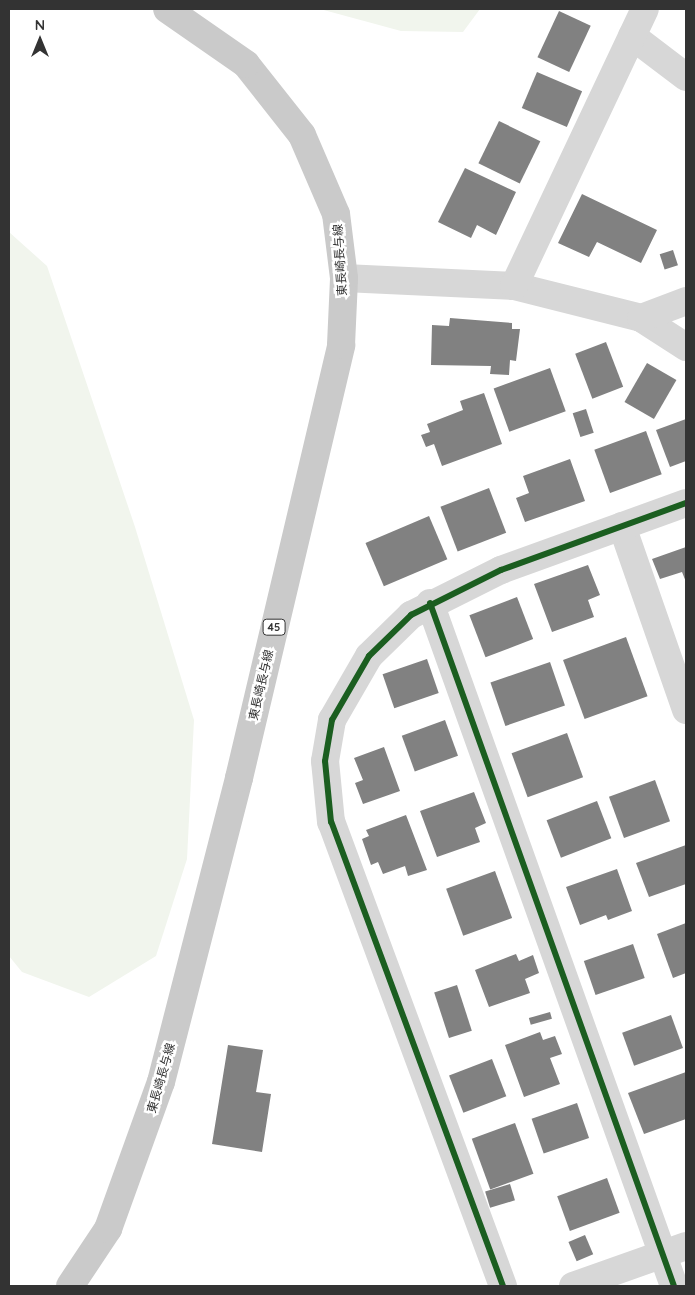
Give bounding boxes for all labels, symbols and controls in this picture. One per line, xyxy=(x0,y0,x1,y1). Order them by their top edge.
north arrow xyxy=(15,15,65,65)
text: N xyxy=(35,16,45,34)
street label: 東長崎長与線 xyxy=(330,224,350,296)
road number: 45 xyxy=(262,618,286,636)
street label: 東長崎長与線 xyxy=(246,648,276,722)
street label: 東長崎長与線 xyxy=(144,1041,178,1115)

